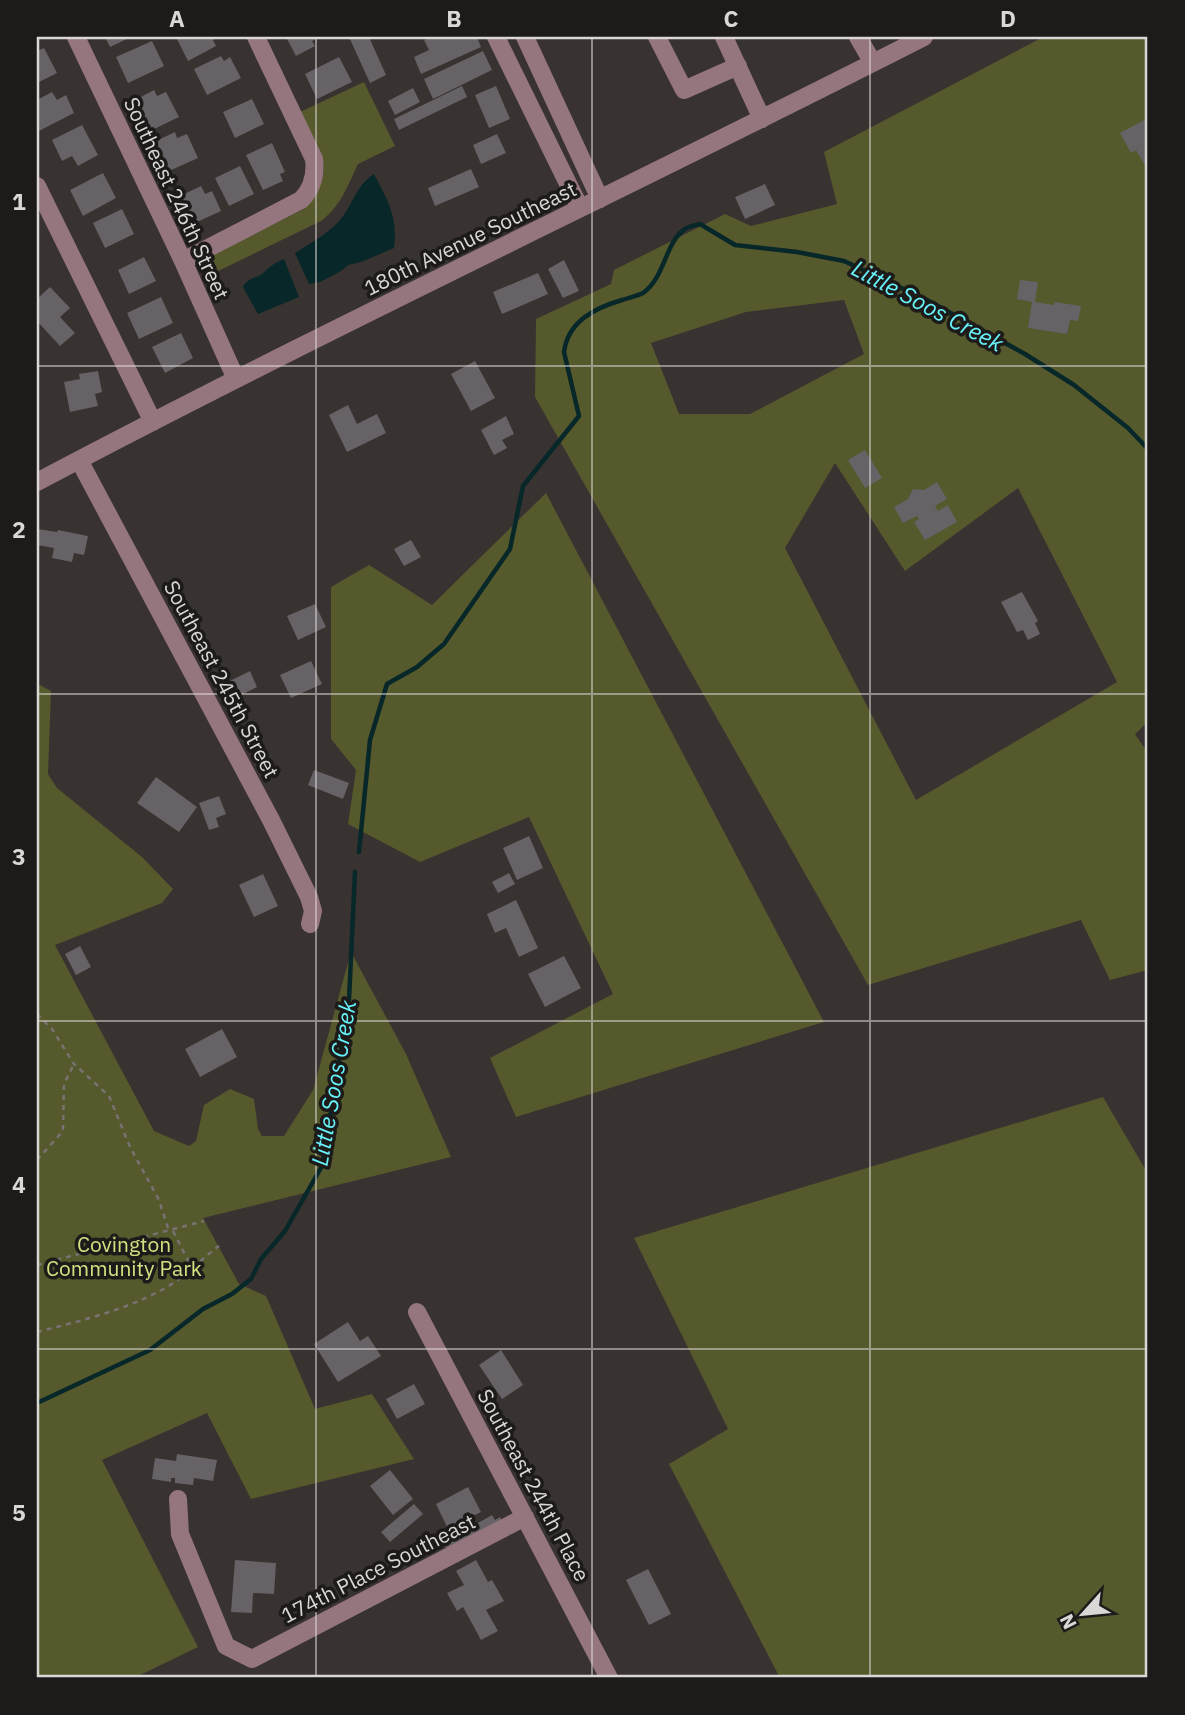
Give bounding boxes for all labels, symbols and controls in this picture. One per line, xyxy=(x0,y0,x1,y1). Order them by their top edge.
text: A xyxy=(169,3,185,33)
text: B xyxy=(446,3,462,33)
text: C xyxy=(724,3,739,33)
text: D xyxy=(1000,3,1016,33)
street label: Southeast 246th Street xyxy=(118,92,236,304)
street label: 180th Avenue Southeast xyxy=(359,174,581,302)
text: 1 xyxy=(12,186,26,216)
water label: Little Soos Creek xyxy=(847,252,1010,358)
text: 2 xyxy=(12,514,26,544)
street label: Southeast 245th Street xyxy=(158,575,286,783)
text: 3 xyxy=(12,841,26,871)
water label: Little Soos Creek xyxy=(304,997,363,1168)
text: 4 xyxy=(12,1169,26,1199)
park label: Covington Community Park xyxy=(46,1230,202,1282)
street label: Southeast 244th Place xyxy=(471,1384,597,1586)
text: 5 xyxy=(12,1497,26,1527)
street label: 174th Place Southeast xyxy=(276,1507,480,1629)
north arrow xyxy=(1048,1578,1118,1648)
text: N xyxy=(1054,1610,1082,1633)

